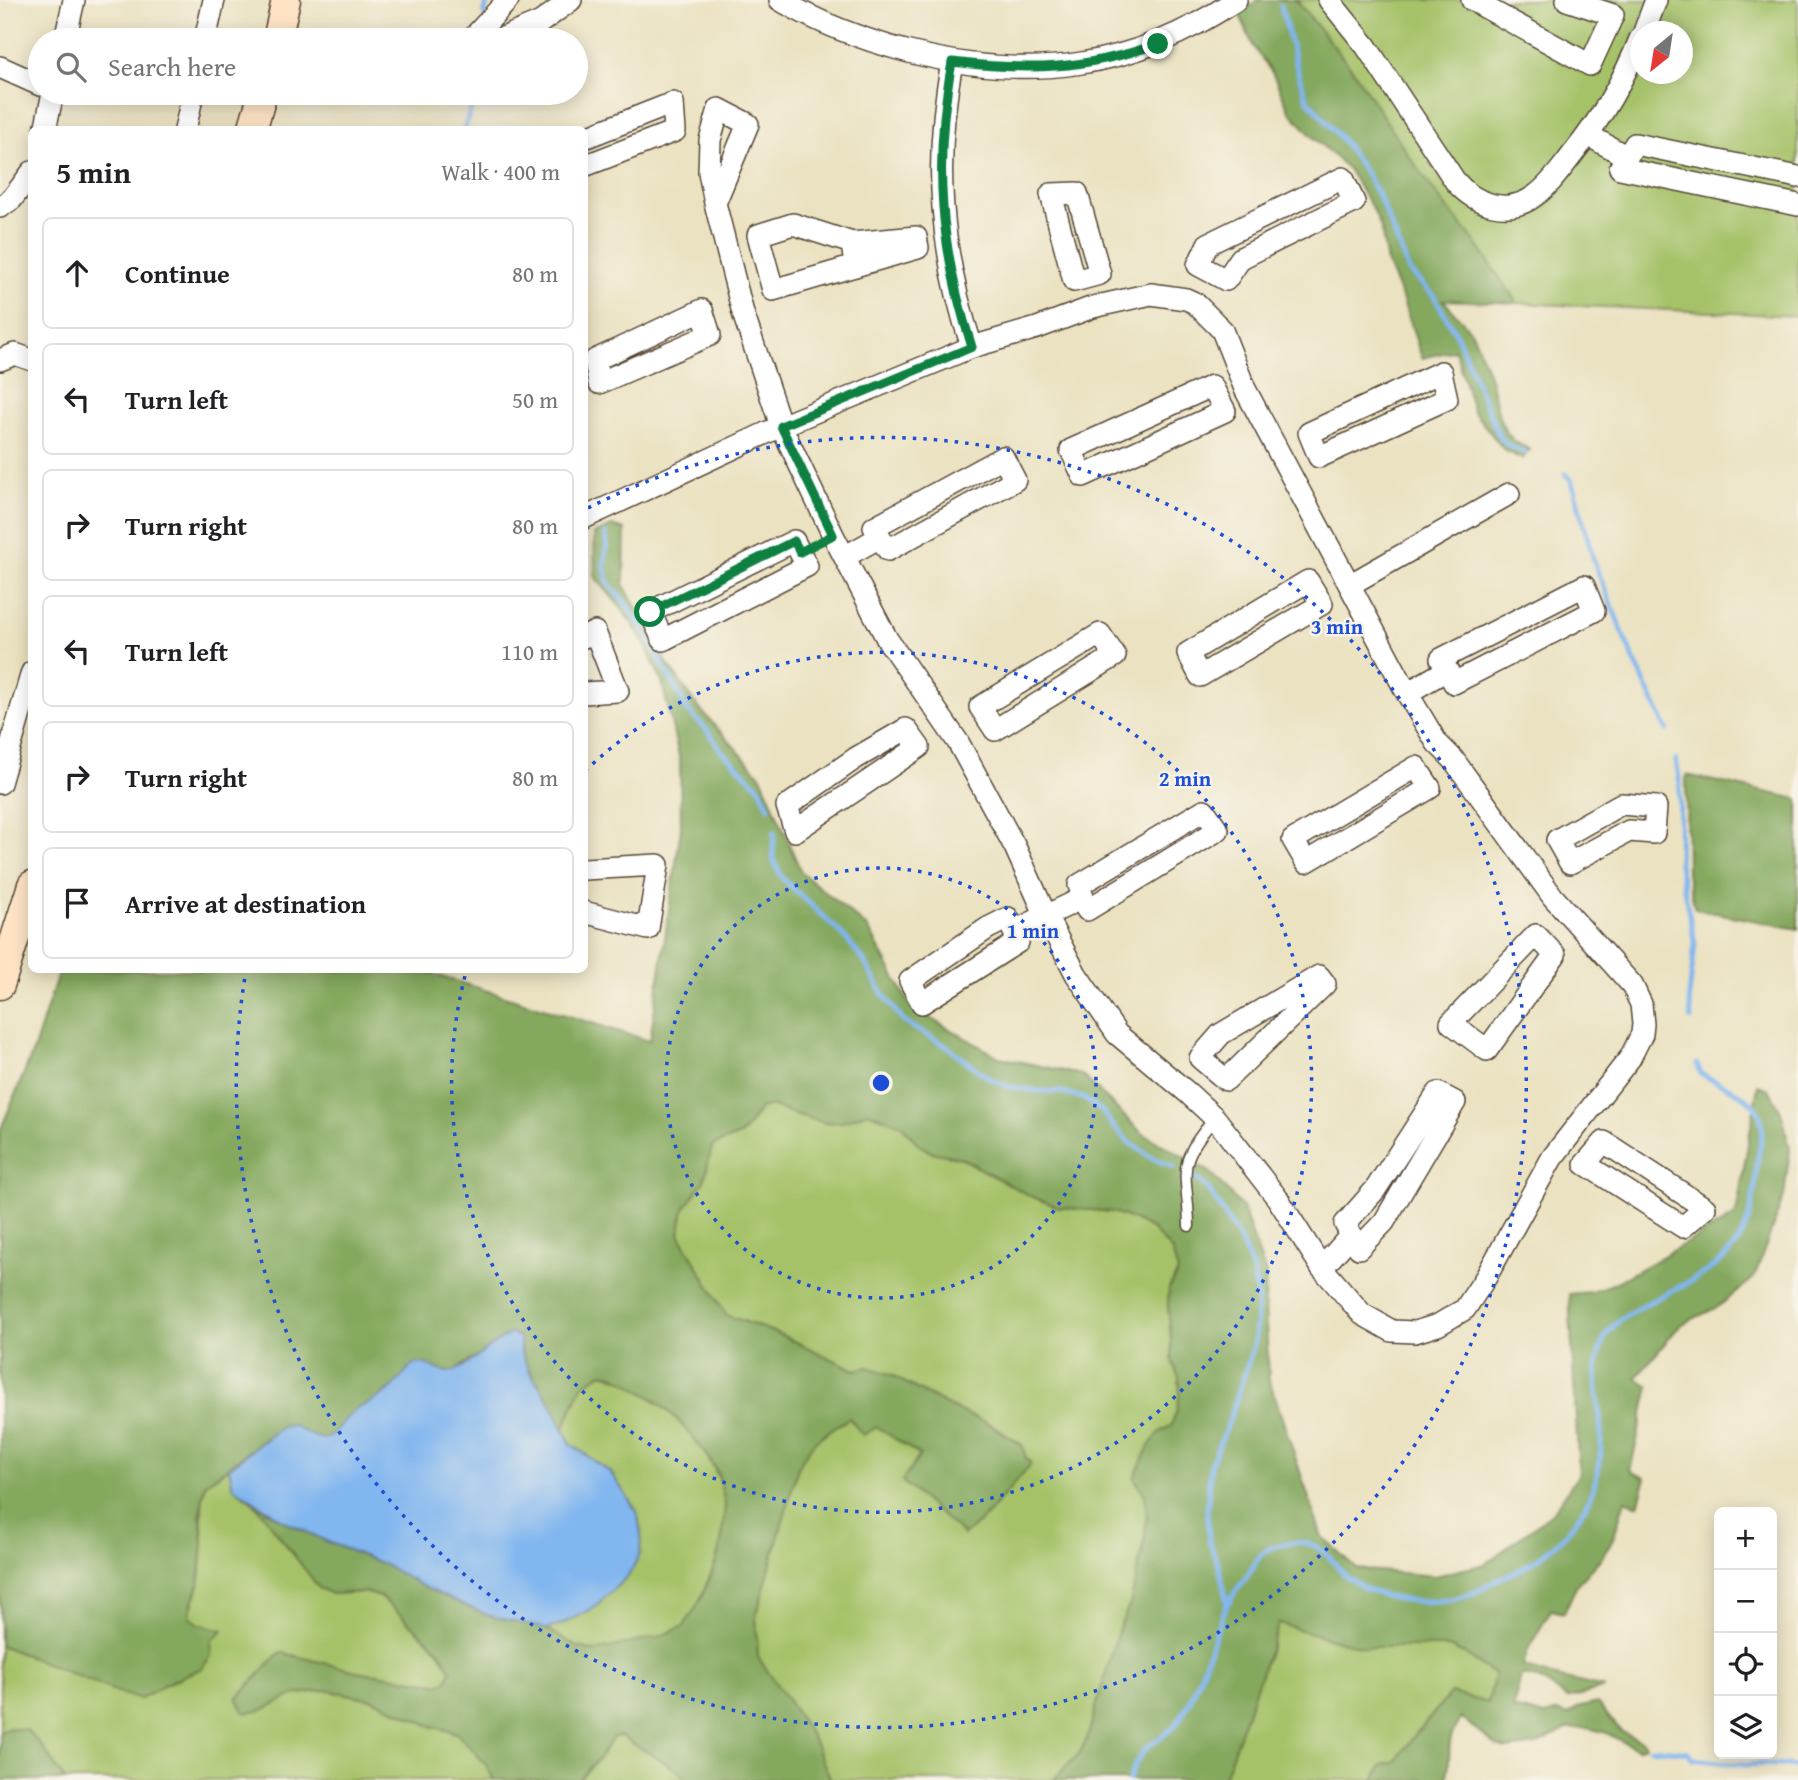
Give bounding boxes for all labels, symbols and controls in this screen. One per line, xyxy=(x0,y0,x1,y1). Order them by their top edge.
north arrow xyxy=(1630,21,1693,84)
search box xyxy=(28,28,588,105)
route end xyxy=(1142,28,1173,59)
text: Search here xyxy=(108,47,236,86)
icon: search xyxy=(52,48,90,86)
text: 5 min xyxy=(56,150,131,194)
text: Walk · 400 m xyxy=(441,155,560,188)
icon: ahead xyxy=(58,254,96,292)
text: Continue xyxy=(125,254,230,293)
text: 80 m xyxy=(512,257,558,290)
icon: left xyxy=(58,380,96,418)
text: Turn left xyxy=(125,380,228,419)
text: 50 m xyxy=(512,383,558,416)
icon: right xyxy=(58,506,96,544)
text: Turn right xyxy=(125,506,247,545)
text: 80 m xyxy=(512,509,558,542)
route start xyxy=(634,596,665,627)
text: 3 min xyxy=(1311,611,1364,642)
icon: left xyxy=(58,632,96,670)
text: Turn left xyxy=(125,632,228,671)
text: 110 m xyxy=(501,635,558,668)
icon: right xyxy=(58,758,96,796)
text: Turn right xyxy=(125,758,247,797)
text: 80 m xyxy=(512,761,558,794)
text: 2 min xyxy=(1159,763,1212,794)
icon: arrive xyxy=(58,884,96,922)
text: Arrive at destination xyxy=(125,884,366,923)
text: 1 min xyxy=(1007,915,1060,946)
centre of rings xyxy=(869,1071,893,1095)
map controls xyxy=(1714,1507,1777,1759)
button: + xyxy=(1714,1507,1777,1570)
button: − xyxy=(1714,1570,1777,1633)
button: locate xyxy=(1714,1633,1777,1696)
button: layers xyxy=(1714,1696,1777,1759)

